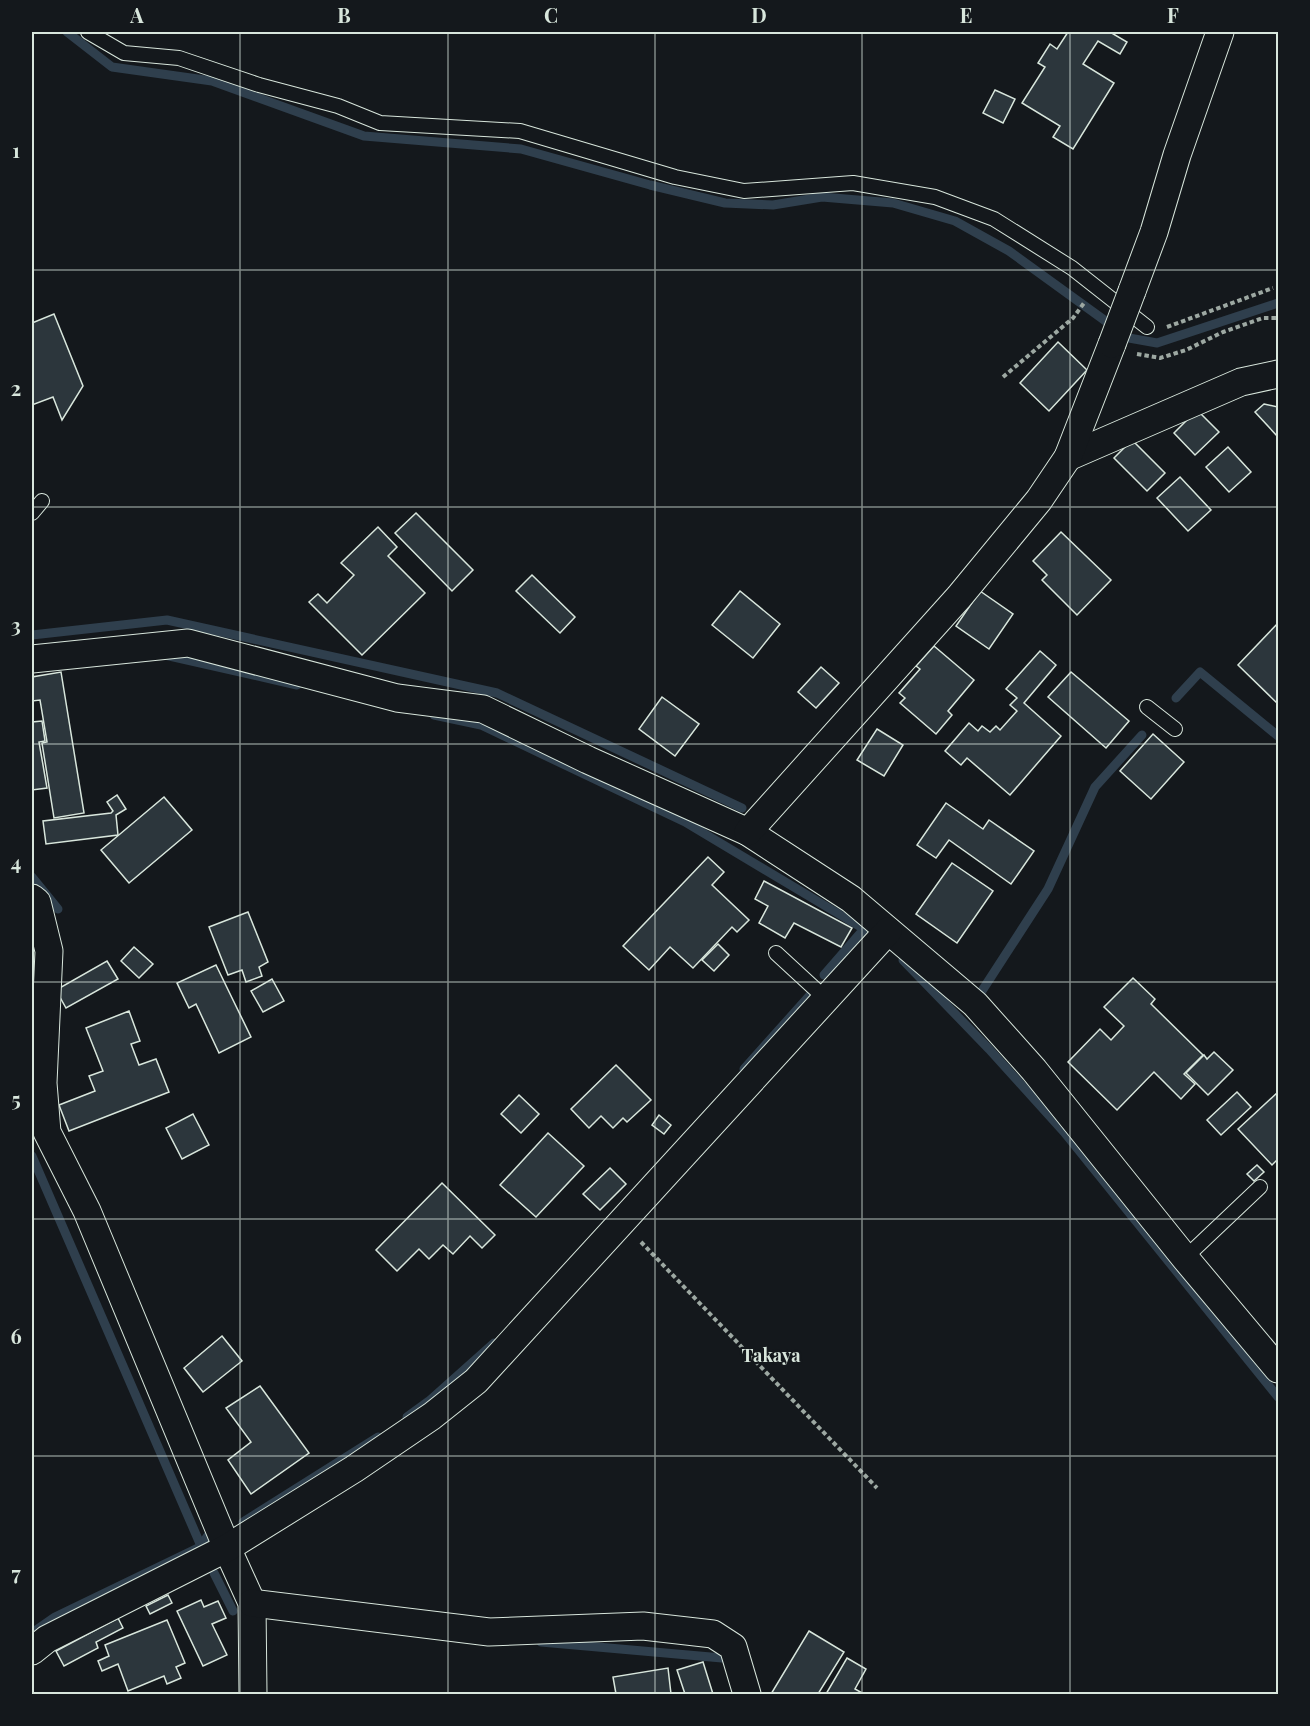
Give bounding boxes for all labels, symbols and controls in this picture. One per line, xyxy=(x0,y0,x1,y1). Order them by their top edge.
text: A xyxy=(129,1,144,28)
text: B xyxy=(337,1,351,28)
text: C xyxy=(544,1,558,28)
text: D xyxy=(751,1,767,28)
text: E xyxy=(960,1,972,28)
text: F xyxy=(1167,1,1179,28)
text: 1 xyxy=(12,136,20,163)
text: 2 xyxy=(11,374,21,401)
text: 3 xyxy=(11,611,21,638)
text: 4 xyxy=(11,848,21,875)
text: 5 xyxy=(11,1085,21,1112)
text: 6 xyxy=(10,1322,22,1349)
district label: Takaya xyxy=(742,1343,801,1367)
text: 7 xyxy=(11,1559,21,1586)

